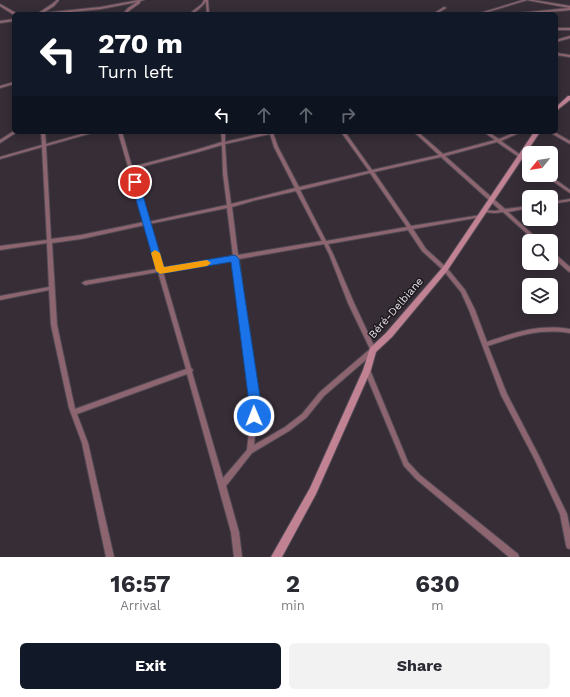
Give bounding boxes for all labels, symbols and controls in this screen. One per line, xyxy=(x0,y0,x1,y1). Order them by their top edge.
text: 270 m xyxy=(98,27,183,60)
icon: left xyxy=(32,28,84,80)
text: Turn left xyxy=(98,61,173,82)
icon: left xyxy=(211,104,233,126)
icon: ahead xyxy=(253,104,275,126)
icon: ahead xyxy=(295,104,317,126)
icon: right xyxy=(337,104,359,126)
north arrow xyxy=(522,146,558,182)
map controls xyxy=(522,146,558,314)
pin xyxy=(118,165,152,199)
icon: arrive xyxy=(124,171,146,193)
button: sound xyxy=(522,190,558,226)
button: search xyxy=(522,234,558,270)
street label: Béré-Delbiane xyxy=(366,275,426,341)
button: layers xyxy=(522,278,558,314)
position arrow xyxy=(233,395,275,437)
text: 16:57 xyxy=(110,570,171,598)
text: 2 xyxy=(286,570,300,598)
text: 630 xyxy=(415,570,460,598)
text: Arrival xyxy=(120,598,161,613)
text: min xyxy=(281,598,305,613)
text: m xyxy=(431,598,444,613)
button: Exit xyxy=(20,643,281,689)
button: Share xyxy=(289,643,550,689)

